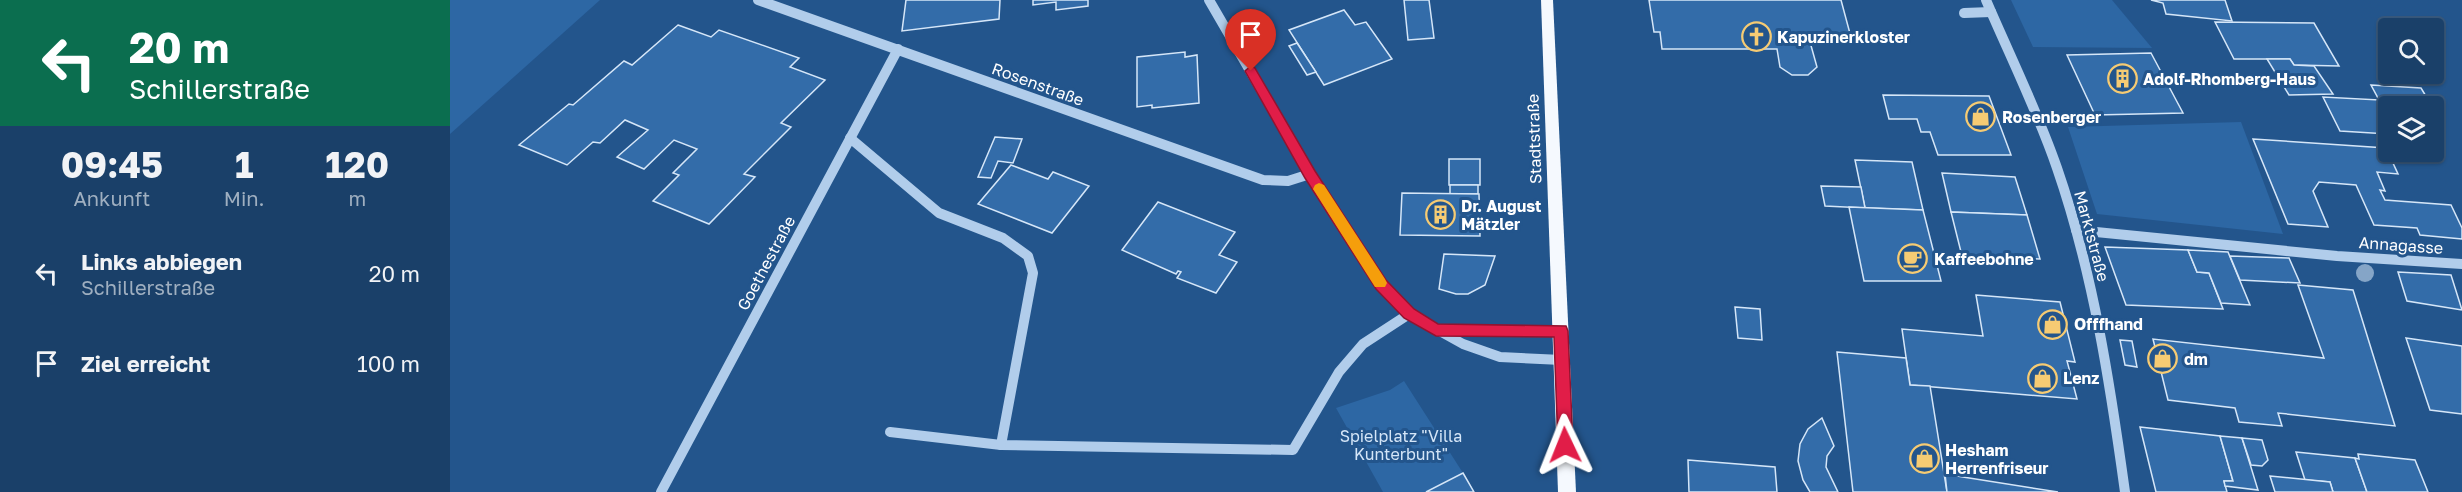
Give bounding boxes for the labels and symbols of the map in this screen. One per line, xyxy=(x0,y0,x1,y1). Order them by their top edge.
pin xyxy=(1225,9,1276,71)
church icon: Kapuzinerkloster xyxy=(1740,21,1772,53)
place label: Kapuzinerkloster xyxy=(1777,27,1910,47)
street label: Rosenstraße xyxy=(989,58,1087,110)
building icon: Adolf-Rhomberg-Haus xyxy=(2106,63,2138,95)
place label: Adolf-Rhomberg-Haus xyxy=(2143,69,2316,89)
street label: Stadtstraße xyxy=(1522,94,1546,184)
shop icon: Rosenberger xyxy=(1965,101,1997,133)
place label: Rosenberger xyxy=(2002,107,2101,127)
street label: Marktstraße xyxy=(2070,188,2114,284)
place label: Dr. August Mätzler xyxy=(1461,196,1541,234)
building icon: Dr. August Mätzler xyxy=(1424,199,1456,231)
street label: Goethestraße xyxy=(733,212,799,314)
street label: Annagasse xyxy=(2358,232,2444,258)
cafe icon: Kaffeebohne xyxy=(1897,243,1929,275)
place label: Kaffeebohne xyxy=(1934,249,2034,269)
shop icon: Offfhand xyxy=(2037,308,2069,340)
place label: Offfhand xyxy=(2074,314,2143,334)
shop icon: dm xyxy=(2147,343,2179,375)
place label: dm xyxy=(2184,349,2208,369)
shop icon: Lenz xyxy=(2026,362,2058,394)
place label: Lenz xyxy=(2063,368,2099,388)
position arrow xyxy=(1533,413,1597,477)
park label: Spielplatz "Villa Kunterbunt" xyxy=(1340,426,1462,464)
place label: Hesham Herrenfriseur xyxy=(1945,440,2049,478)
shop icon: Hesham Herrenfriseur xyxy=(1908,443,1940,475)

